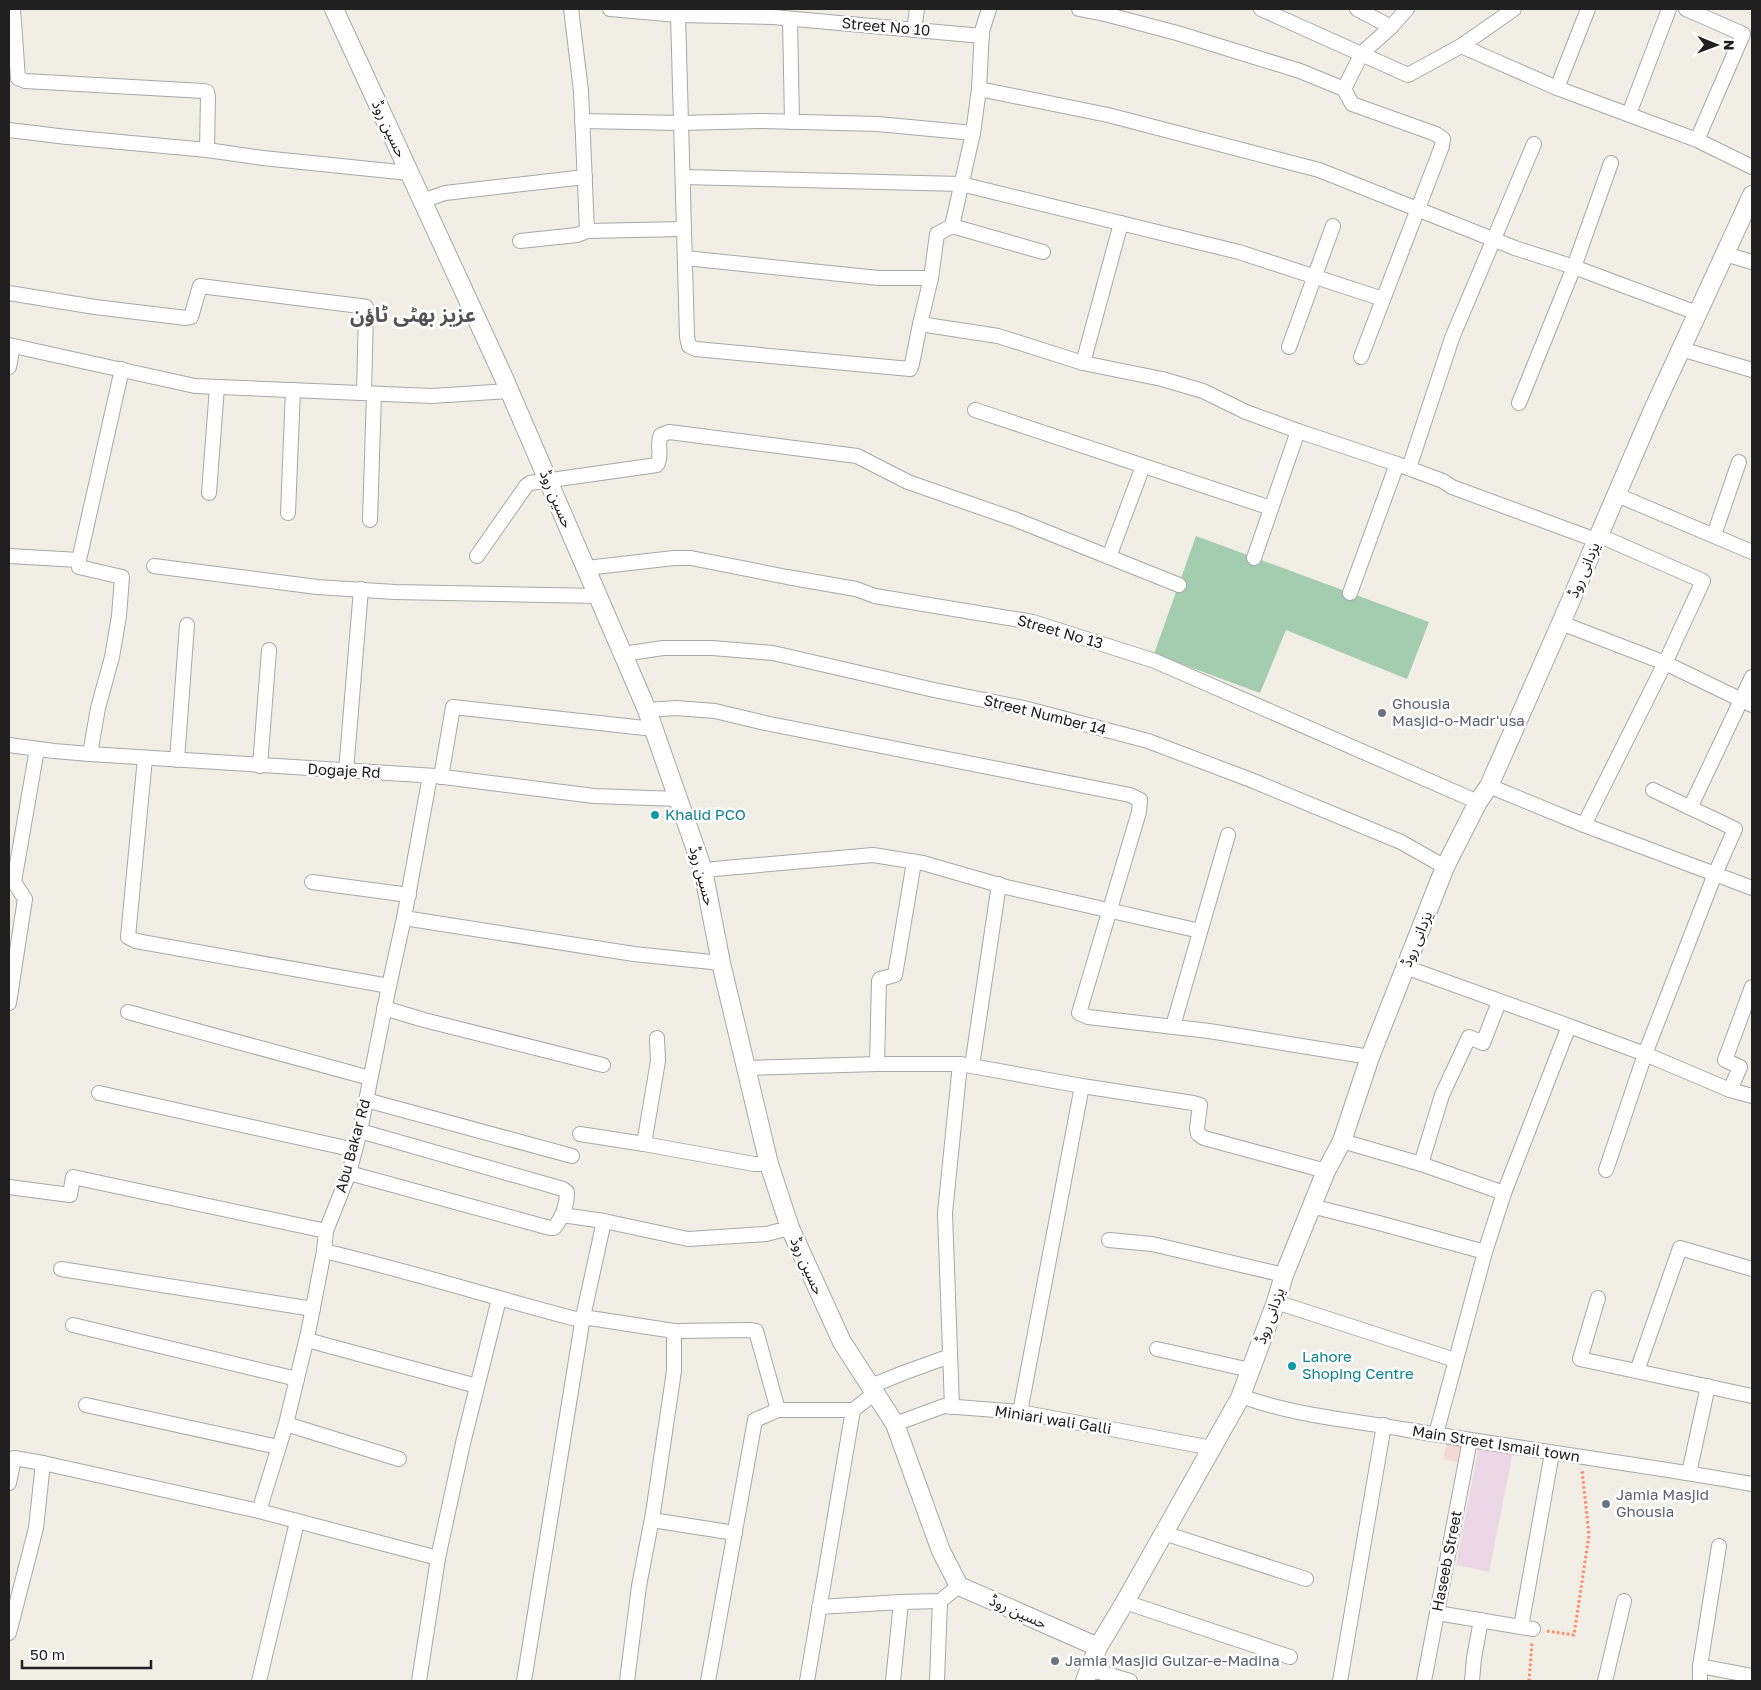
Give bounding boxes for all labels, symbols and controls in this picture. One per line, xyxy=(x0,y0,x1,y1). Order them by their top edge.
street label: Street No 10 xyxy=(841,13,931,39)
north arrow xyxy=(1691,20,1741,70)
text: N xyxy=(1721,40,1738,51)
street label: حسین روڈ xyxy=(368,97,411,161)
district label: عزیز بھٹی ٹاؤن xyxy=(350,302,476,327)
street label: حسین روڈ xyxy=(536,467,577,531)
street label: یزدانی روڈ xyxy=(1563,539,1604,601)
street label: Street No 13 xyxy=(1015,610,1105,652)
street label: Street Number 14 xyxy=(982,690,1108,738)
place label: Ghousia Masjid-o-Madr'usa xyxy=(1392,694,1525,729)
marker: Ghousia Masjid-o-Madr'usa xyxy=(1376,707,1388,719)
street label: Dogaje Rd xyxy=(307,759,381,781)
place label: Khalid PCO xyxy=(665,805,746,823)
marker: Khalid PCO xyxy=(649,809,661,821)
street label: حسین روڈ xyxy=(685,844,720,908)
street label: یزدانی روڈ xyxy=(1397,908,1436,970)
street label: Abu Bakar Rd xyxy=(331,1097,373,1195)
street label: حسین روڈ xyxy=(786,1234,829,1298)
street label: یزدانی روڈ xyxy=(1251,1285,1289,1347)
place label: Lahore Shoping Centre xyxy=(1302,1347,1414,1382)
marker: Lahore Shoping Centre xyxy=(1286,1360,1298,1372)
street label: Miniari wali Galli xyxy=(994,1401,1113,1437)
street label: Main Street Ismail town xyxy=(1411,1421,1581,1465)
place label: Jamia Masjid Ghousia xyxy=(1616,1485,1709,1520)
marker: Jamia Masjid Ghousia xyxy=(1600,1498,1612,1510)
street label: Haseeb Street xyxy=(1427,1509,1465,1613)
street label: حسین روڈ xyxy=(986,1590,1050,1633)
scale bar xyxy=(22,1638,151,1670)
text: 50 m xyxy=(30,1645,65,1663)
place label: Jamia Masjid Gulzar-e-Madina xyxy=(1065,1651,1280,1669)
marker: Jamia Masjid Gulzar-e-Madina xyxy=(1049,1655,1061,1667)

